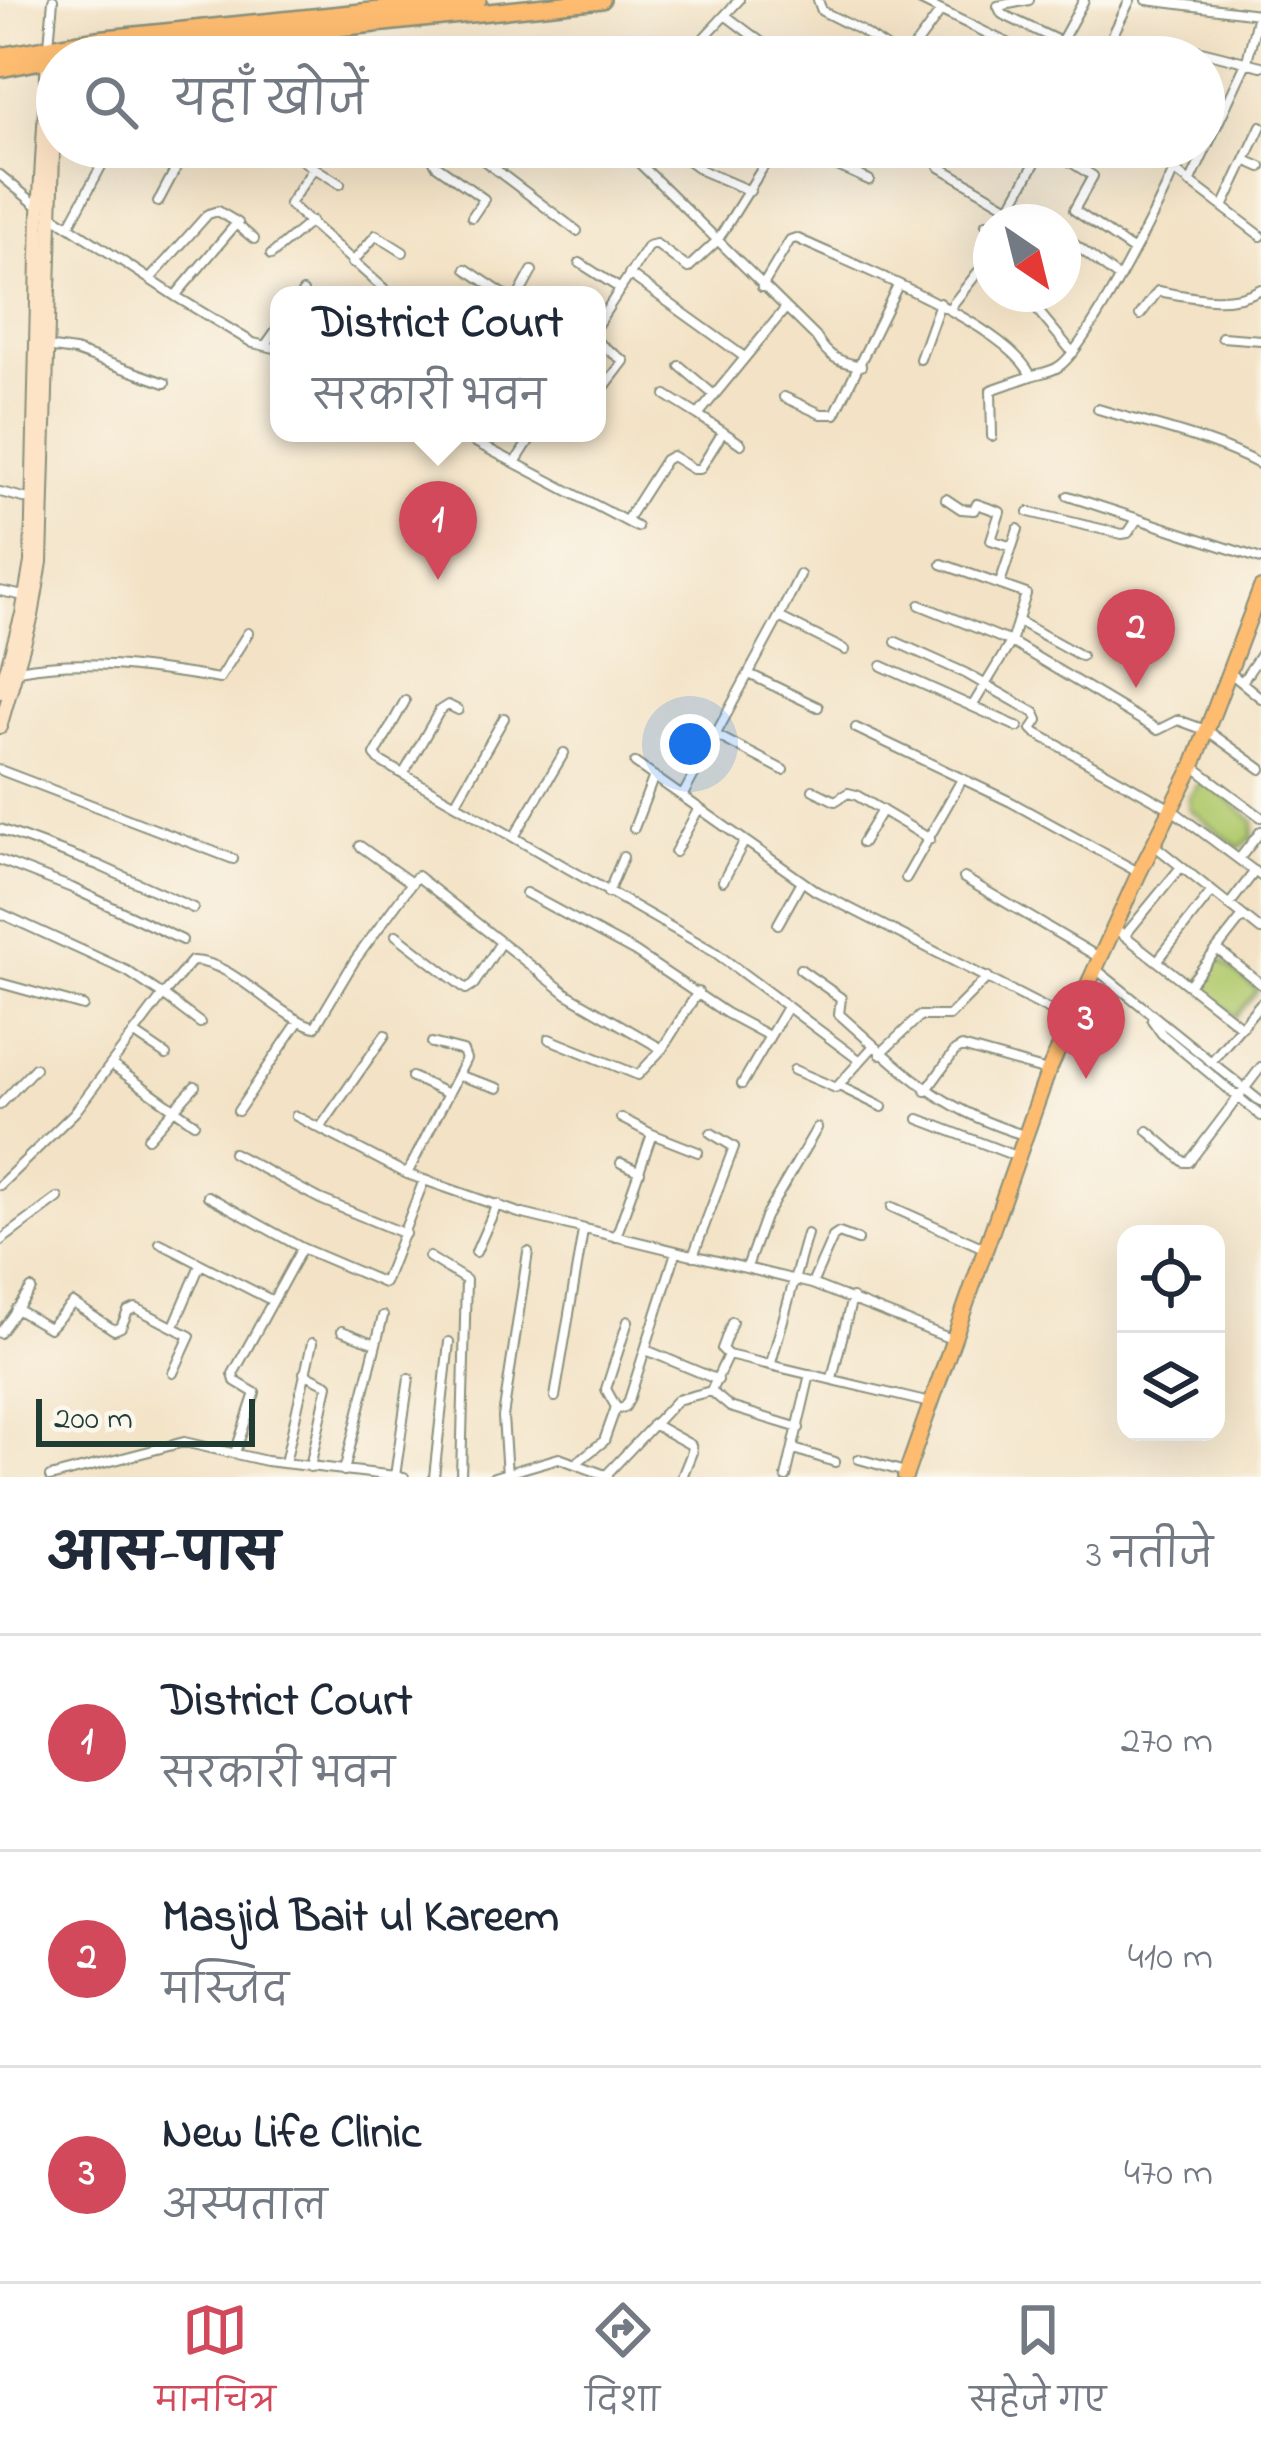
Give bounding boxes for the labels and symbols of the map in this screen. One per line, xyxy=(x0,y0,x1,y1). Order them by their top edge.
north arrow xyxy=(973,204,1081,312)
pin: 1 xyxy=(399,481,477,580)
pin: 2 xyxy=(1097,589,1175,688)
your location xyxy=(660,714,720,774)
pin: 3 xyxy=(1047,980,1125,1079)
scale bar xyxy=(36,1393,255,1446)

